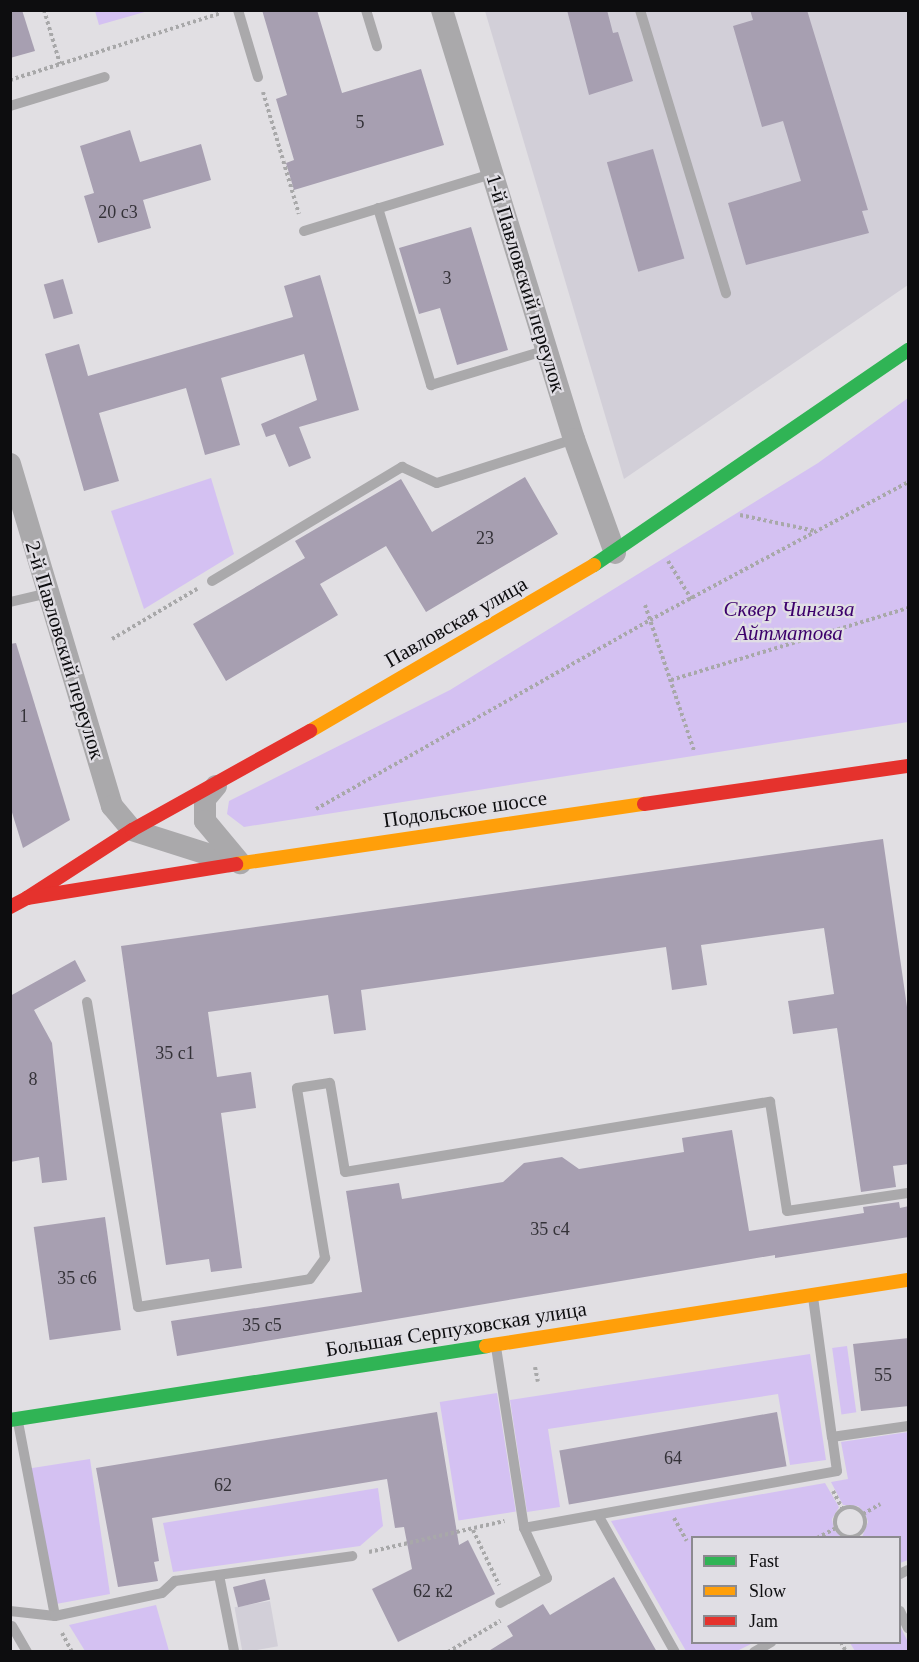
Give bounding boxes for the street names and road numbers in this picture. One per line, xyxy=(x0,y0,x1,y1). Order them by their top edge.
street label: 1-й Павловский переулок xyxy=(481,171,571,395)
street label: 2-й Павловский переулок xyxy=(20,538,110,762)
street label: Павловская улица xyxy=(380,571,532,673)
street label: Подольское шоссе xyxy=(381,785,549,833)
street label: Большая Серпуховская улица xyxy=(324,1296,588,1362)

